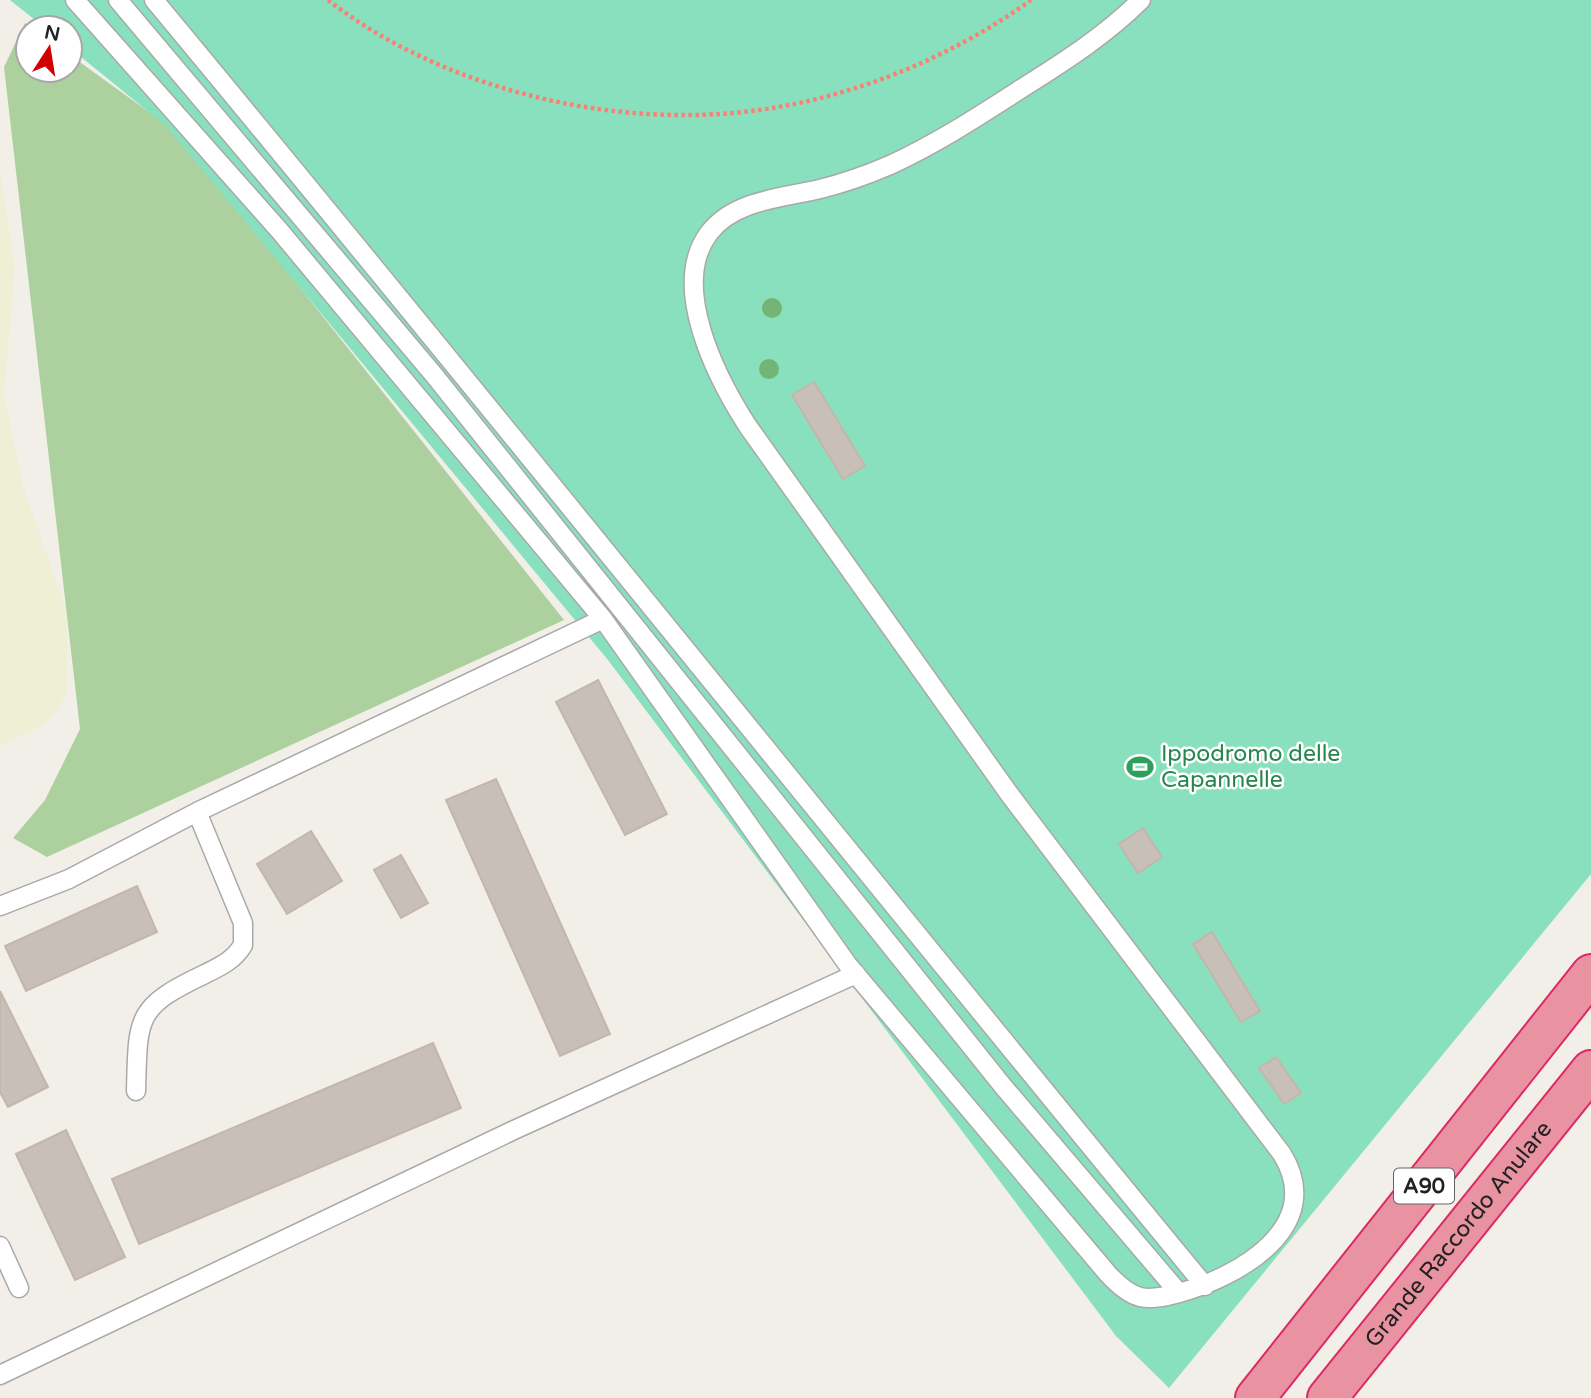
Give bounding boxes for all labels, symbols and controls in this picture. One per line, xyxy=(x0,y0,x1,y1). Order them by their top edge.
north arrow xyxy=(14,14,84,84)
text: N xyxy=(43,21,62,46)
place label: Ippodromo delle Capannelle xyxy=(1161,740,1340,794)
sports icon: Ippodromo delle Capannelle xyxy=(1125,752,1155,782)
street label: Grande Raccordo Anulare xyxy=(1359,1116,1558,1353)
road number: A90 xyxy=(1394,1168,1454,1204)

